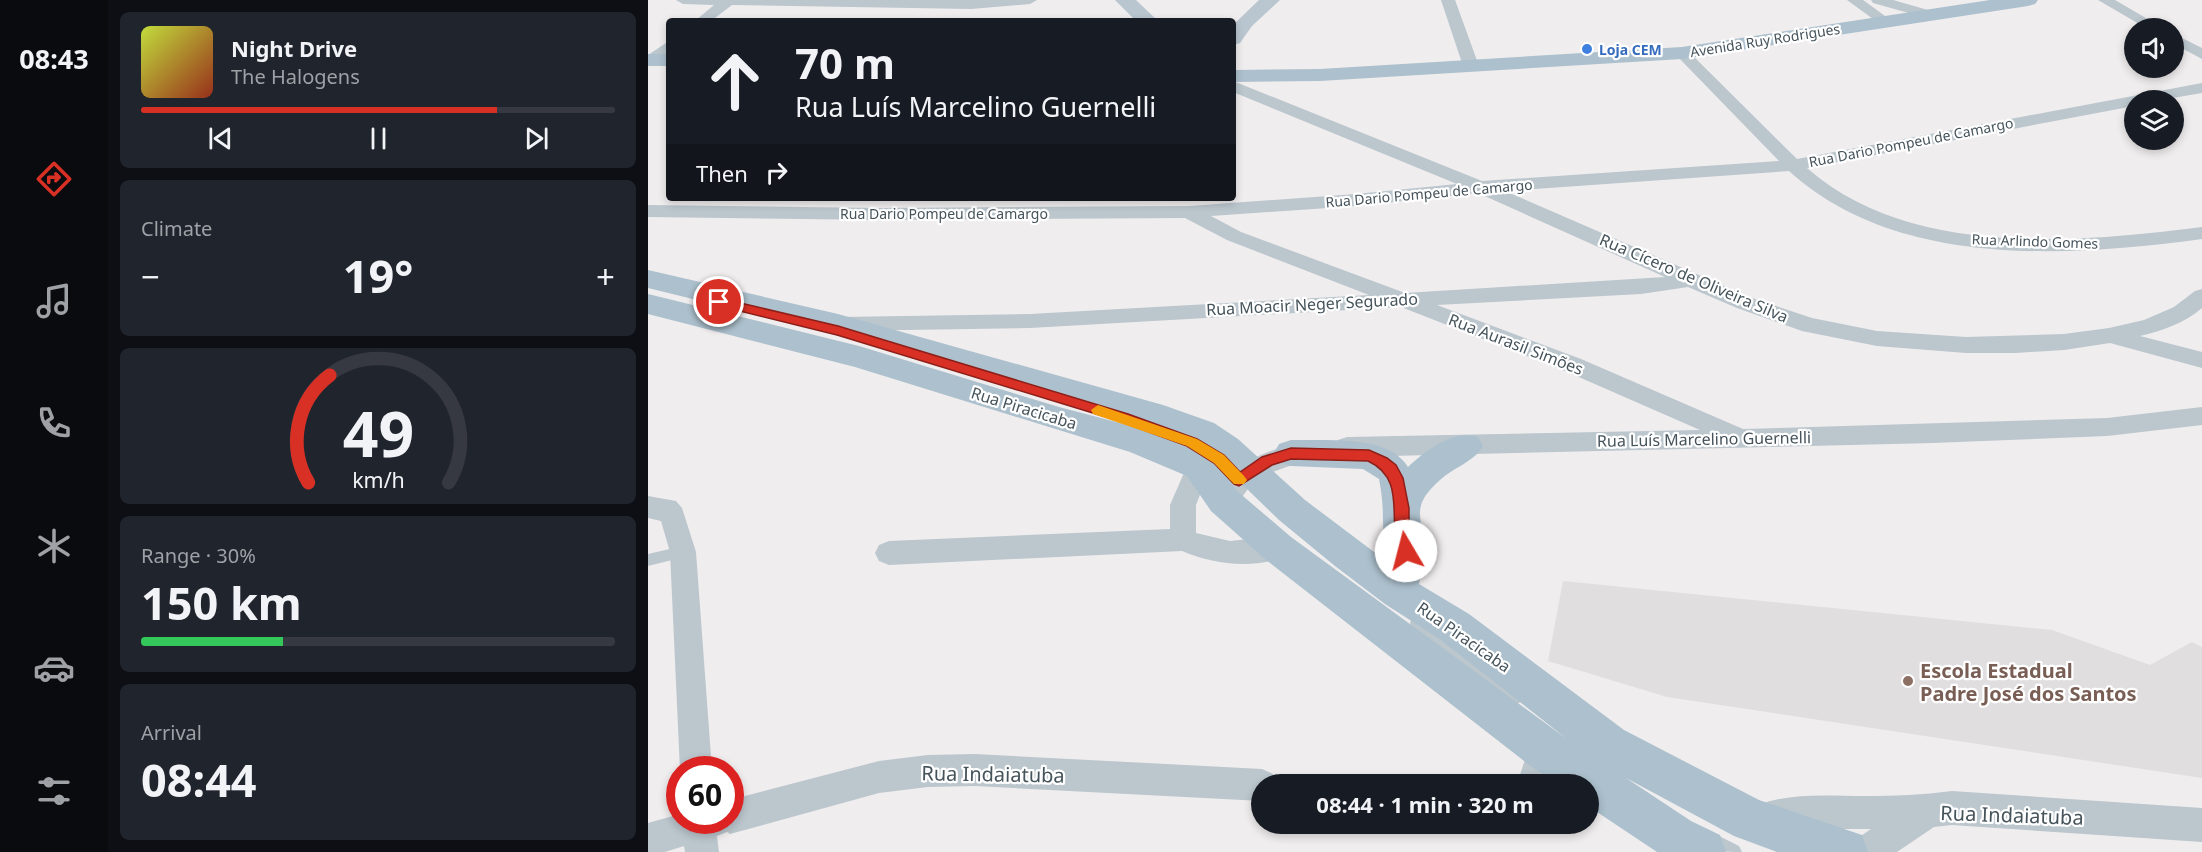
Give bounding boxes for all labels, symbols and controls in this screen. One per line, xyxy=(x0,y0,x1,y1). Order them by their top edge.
map controls xyxy=(2124,18,2184,150)
button: sound xyxy=(2124,18,2184,78)
street label: Avenida Ruy Rodrigues xyxy=(1689,19,1842,61)
text: Night Drive xyxy=(231,33,357,63)
text: 70 m xyxy=(795,34,895,91)
text: 08:43 xyxy=(19,40,89,77)
place label: Loja CEM xyxy=(1599,40,1662,59)
icon: ahead xyxy=(696,42,774,120)
marker: Loja CEM xyxy=(1580,42,1594,56)
text: The Halogens xyxy=(231,63,360,90)
text: Rua Luís Marcelino Guernelli xyxy=(795,88,1156,125)
button: layers xyxy=(2124,90,2184,150)
street label: Rua Dario Pompeu de Camargo xyxy=(1807,113,2015,171)
icon: previous xyxy=(204,122,237,155)
icon: pause xyxy=(362,122,395,155)
icon: next xyxy=(520,122,553,155)
icon: right xyxy=(760,156,793,189)
icon: directions xyxy=(33,158,75,200)
text: Then xyxy=(696,158,748,188)
street label: Rua Dario Pompeu de Camargo xyxy=(1325,174,1533,212)
street label: Rua Dario Pompeu de Camargo xyxy=(840,204,1048,223)
text: Climate xyxy=(141,215,212,242)
street label: Rua Cícero de Oliveira Silva xyxy=(1596,228,1792,328)
street label: Rua Arlindo Gomes xyxy=(1971,229,2099,253)
text: 19° xyxy=(343,245,413,306)
text: − xyxy=(141,254,160,299)
text: + xyxy=(596,254,615,299)
pin xyxy=(693,276,744,327)
icon: music xyxy=(33,280,75,322)
icon: arrive xyxy=(702,285,735,318)
street label: Rua Moacir Neger Segurado xyxy=(1206,287,1418,321)
street label: Rua Aurasil Simões xyxy=(1445,308,1587,380)
street label: Rua Piracicaba xyxy=(969,381,1079,435)
text: 49 xyxy=(342,390,414,475)
icon: phone xyxy=(33,402,75,444)
street label: Rua Luís Marcelino Guernelli xyxy=(1597,426,1811,452)
text: km/h xyxy=(352,465,404,494)
position arrow xyxy=(1374,519,1438,583)
icon: climate xyxy=(33,525,75,567)
text: Range · 30% xyxy=(141,542,256,569)
text: 150 km xyxy=(141,572,302,633)
street label: Rua Piracicaba xyxy=(1413,597,1515,677)
icon: car xyxy=(33,647,75,689)
place label: Escola Estadual Padre José dos Santos xyxy=(1920,657,2137,707)
marker: Escola Estadual Padre José dos Santos xyxy=(1901,674,1915,688)
text: Arrival xyxy=(141,719,202,746)
text: 08:44 xyxy=(141,749,257,810)
speed limit sign: 60 xyxy=(666,756,744,834)
street label: Rua Indaiatuba xyxy=(921,759,1065,789)
icon: filters xyxy=(33,770,75,812)
text: 08:44 · 1 min · 320 m xyxy=(1316,789,1534,819)
street label: Rua Indaiatuba xyxy=(1940,799,2084,831)

